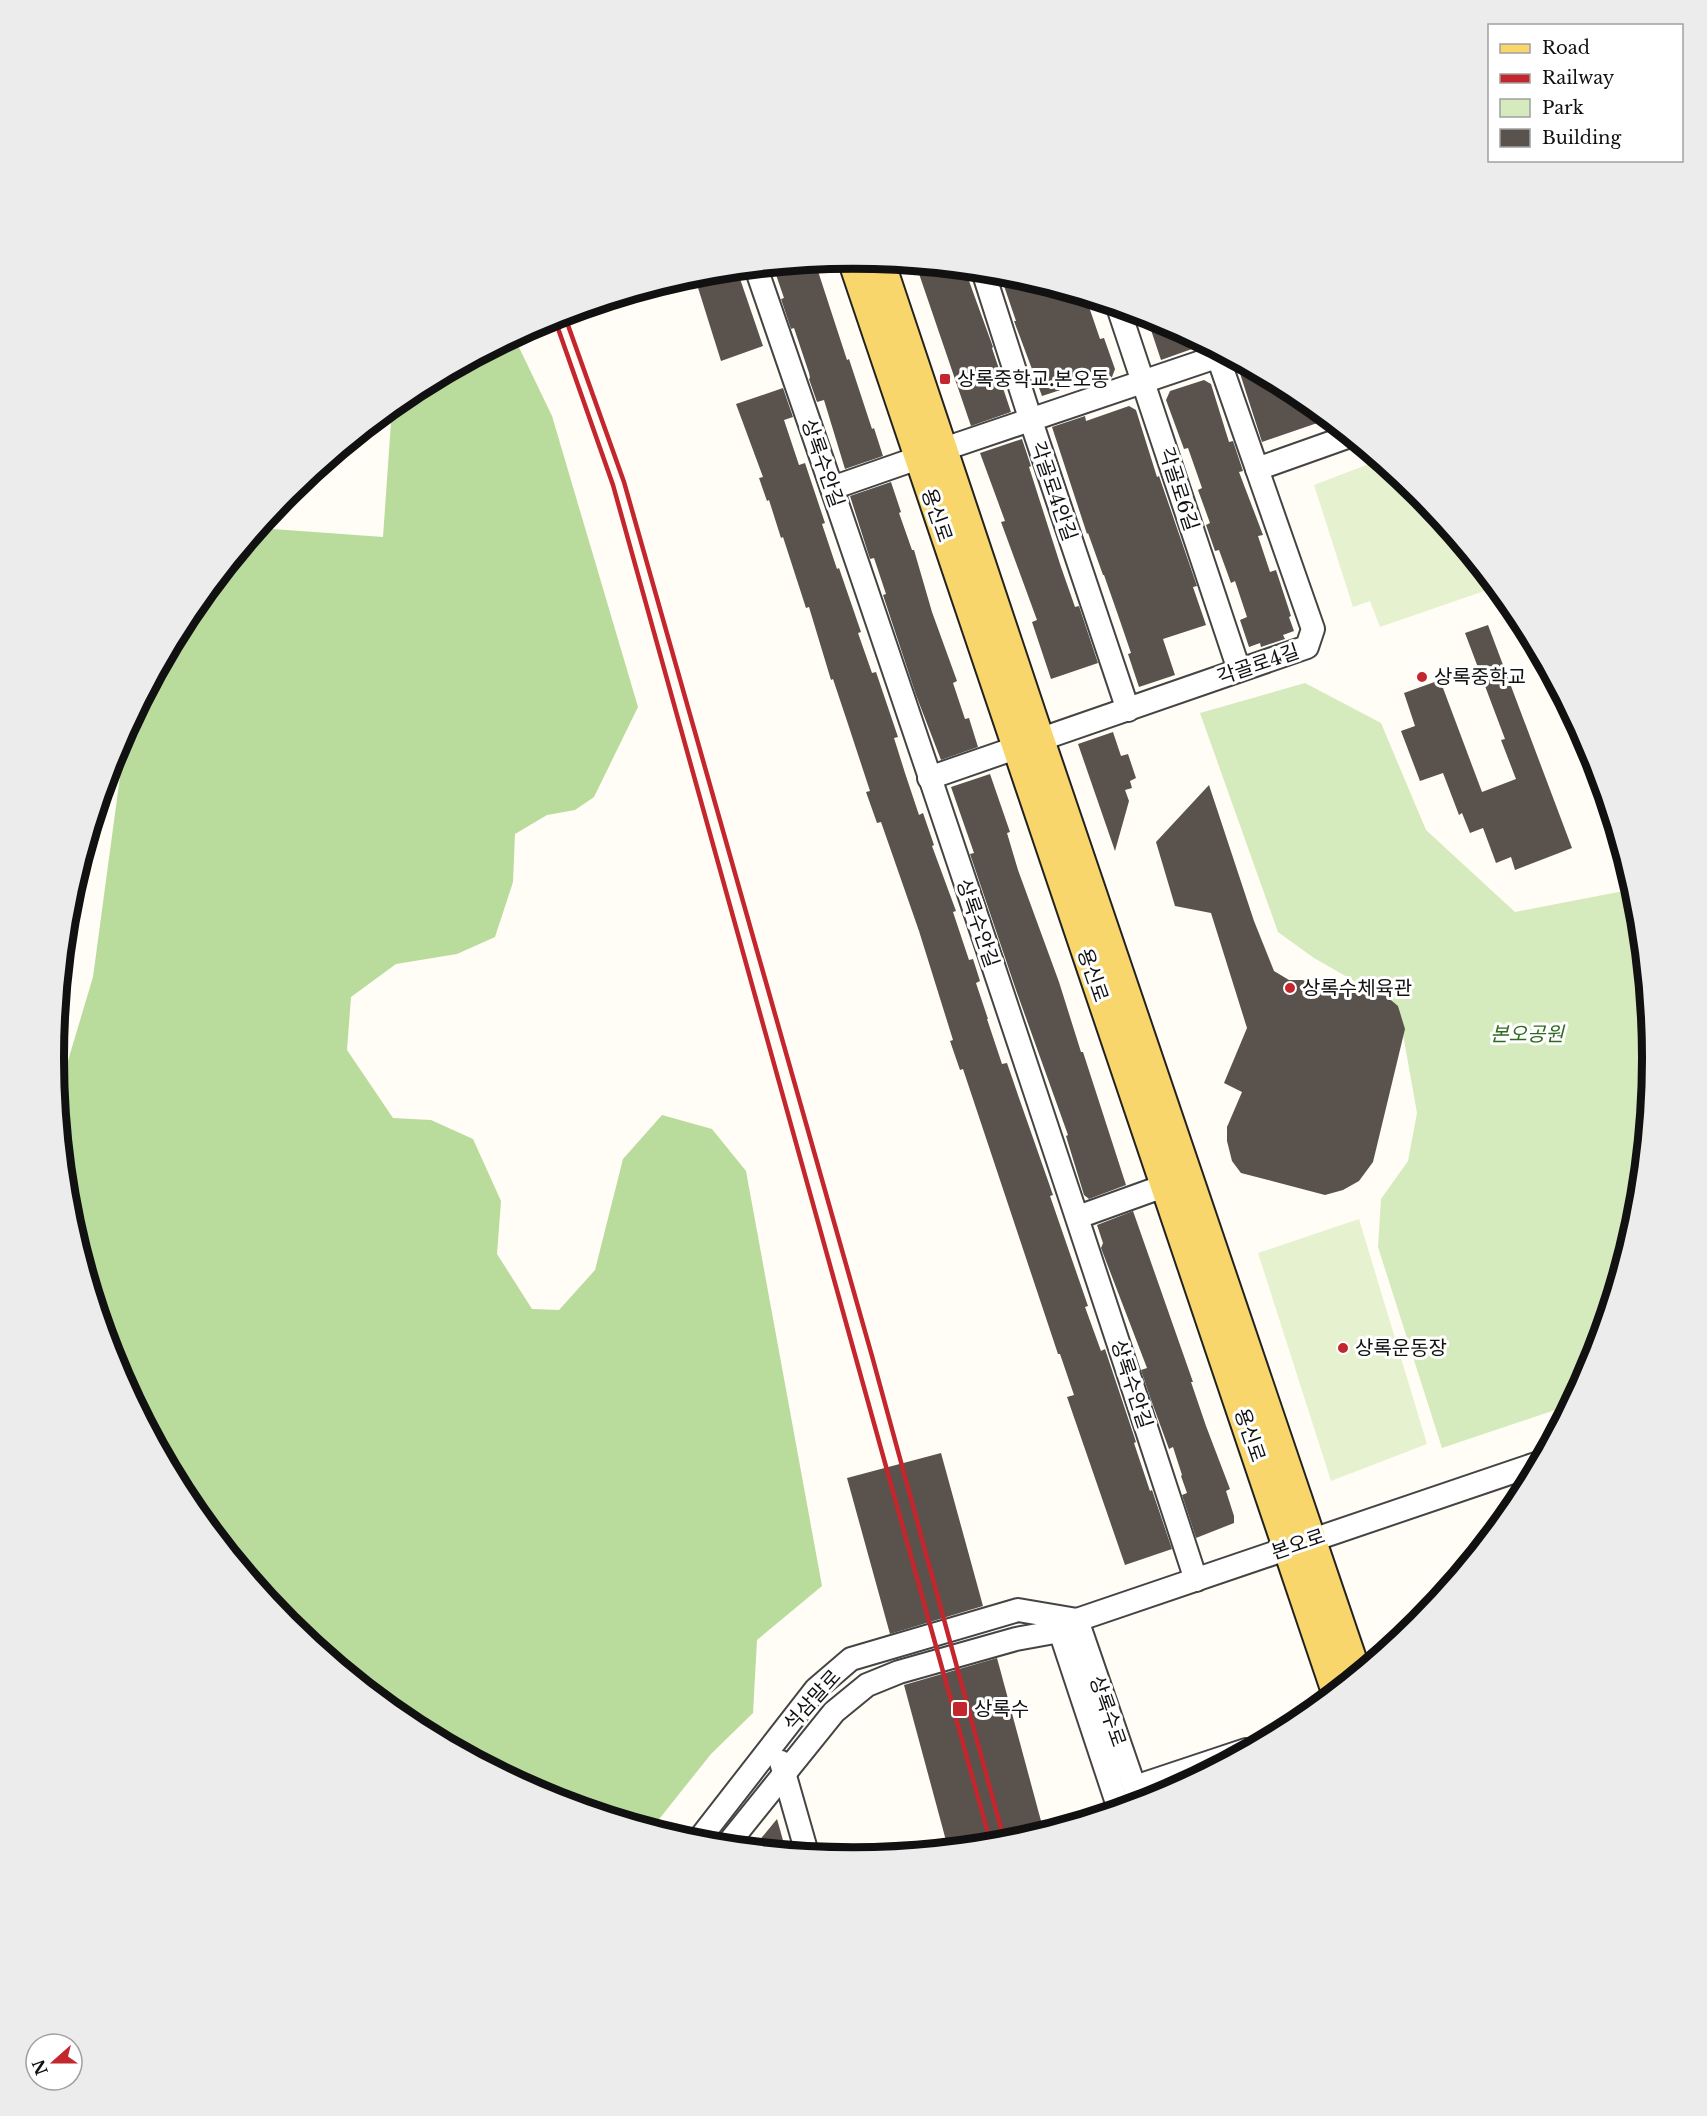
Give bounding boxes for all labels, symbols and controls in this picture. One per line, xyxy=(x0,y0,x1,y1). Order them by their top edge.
legend xyxy=(1488,24,1683,162)
text: Road xyxy=(1542,37,1590,59)
text: Railway xyxy=(1542,67,1615,89)
text: Park xyxy=(1542,97,1584,119)
text: Building xyxy=(1542,127,1621,149)
place label: 상록중학교.본오동 xyxy=(957,367,1110,391)
marker: 상록중학교.본오동 xyxy=(938,372,952,386)
street label: 상록수안길 xyxy=(797,416,849,510)
street label: 각골로4안길 xyxy=(1026,438,1082,544)
street label: 각골로6길 xyxy=(1154,444,1204,534)
street label: 용신로 xyxy=(917,485,957,545)
street label: 각골로4길 xyxy=(1214,639,1302,689)
place label: 상록중학교 xyxy=(1434,665,1526,689)
marker: 상록중학교 xyxy=(1415,670,1429,684)
street label: 상록수안길 xyxy=(952,876,1004,970)
street label: 용신로 xyxy=(1073,945,1113,1005)
place label: 상록수체육관 xyxy=(1302,976,1412,1000)
marker: 상록수체육관 xyxy=(1283,981,1297,995)
park label: 본오공원 xyxy=(1490,1022,1565,1046)
place label: 상록운동장 xyxy=(1355,1336,1447,1360)
street label: 상록수안길 xyxy=(1106,1337,1158,1431)
marker: 상록운동장 xyxy=(1336,1341,1350,1355)
street label: 용신로 xyxy=(1230,1405,1270,1465)
street label: 본오로 xyxy=(1268,1524,1328,1564)
street label: 석삼말로 xyxy=(778,1665,846,1735)
street label: 상록수로 xyxy=(1085,1672,1131,1750)
place label: 상록수 xyxy=(974,1697,1029,1721)
marker: 상록수 xyxy=(951,1700,969,1718)
north arrow xyxy=(24,2032,84,2092)
text: N xyxy=(28,2057,52,2078)

